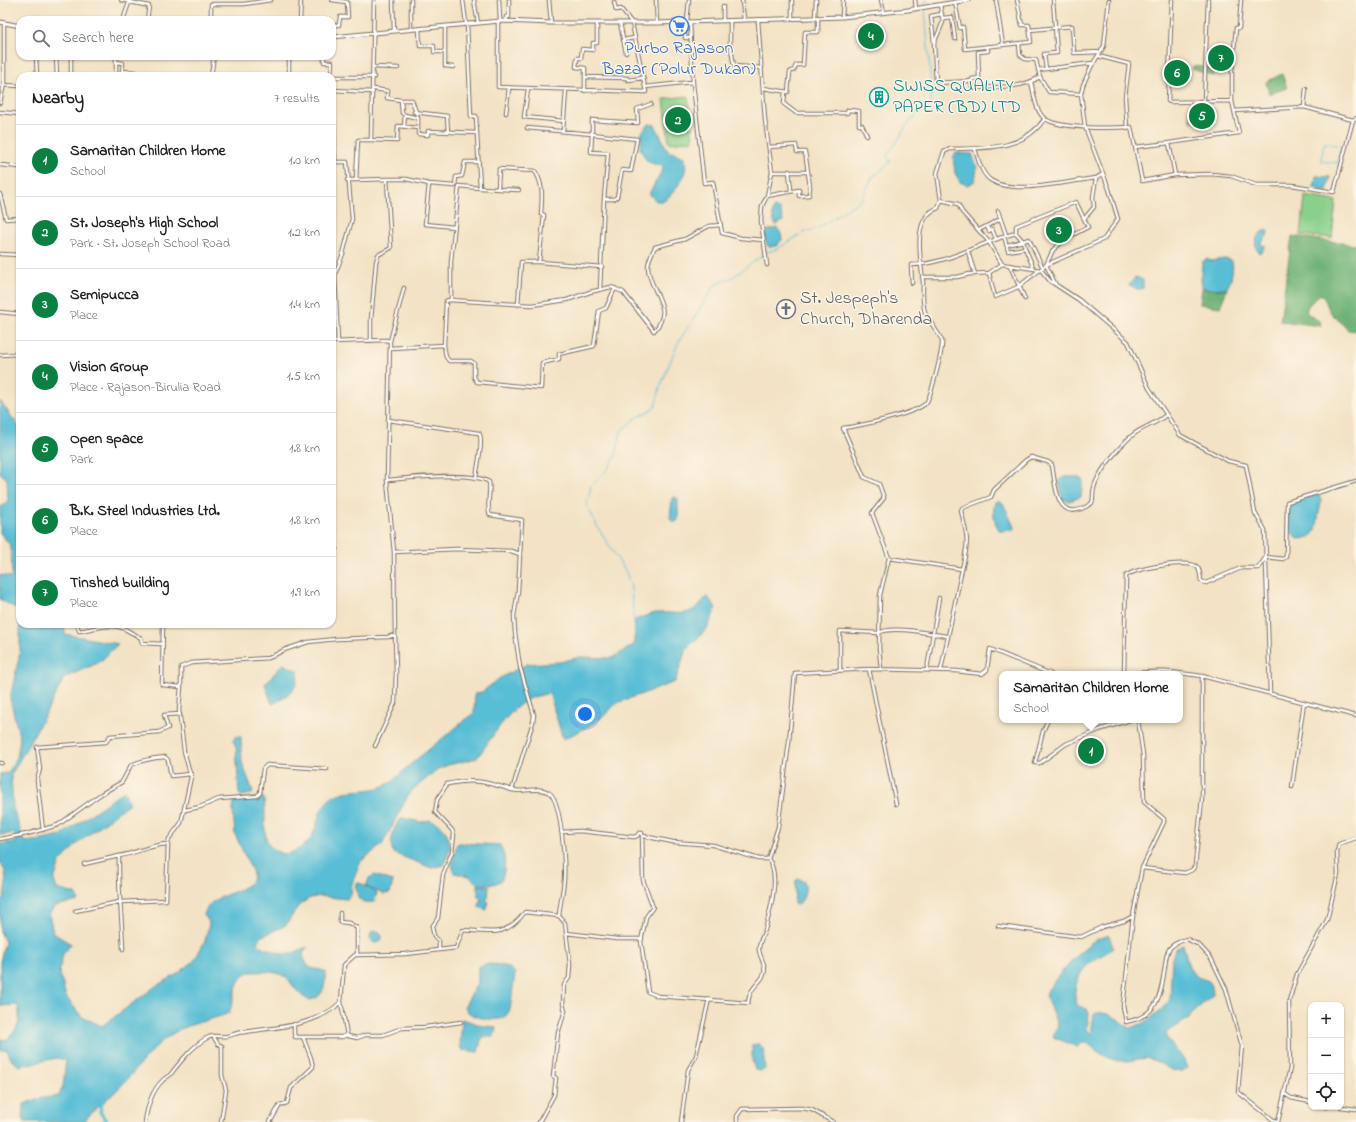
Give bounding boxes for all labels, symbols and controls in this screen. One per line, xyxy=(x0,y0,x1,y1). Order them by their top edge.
supermarket icon: Purbo Rajason Bazar (Polur Dukan) xyxy=(668,15,690,37)
search box xyxy=(16,16,336,60)
pin: 4 xyxy=(858,21,884,51)
icon: search xyxy=(30,27,52,49)
text: Search here xyxy=(62,27,134,49)
place label: Purbo Rajason Bazar (Polur Dukan) xyxy=(601,36,756,83)
pin: 7 xyxy=(1208,43,1234,73)
pin: 6 xyxy=(1164,58,1190,88)
place label: SWISS QUALITY PAPER (BD) LTD xyxy=(893,74,1021,121)
text: Nearby xyxy=(32,86,84,111)
building icon: SWISS QUALITY PAPER (BD) LTD xyxy=(868,86,890,108)
text: 7 results xyxy=(274,89,320,108)
pin: 5 xyxy=(1189,101,1215,131)
pin: 2 xyxy=(665,105,691,135)
text: Samaritan Children Home xyxy=(70,140,226,162)
text: 1 xyxy=(43,151,47,170)
text: 1.0 km xyxy=(289,151,320,170)
text: School xyxy=(70,162,106,181)
text: St. Joseph's High School xyxy=(70,212,218,234)
pin: 3 xyxy=(1046,215,1072,245)
text: 2 xyxy=(42,223,48,242)
text: 1.2 km xyxy=(288,223,320,242)
text: Park · St. Joseph School Road xyxy=(70,234,230,253)
text: Semipucca xyxy=(70,284,139,306)
place label: St. Jespeph's Church, Dharenda xyxy=(800,286,932,333)
text: 3 xyxy=(42,295,48,314)
text: 1.4 km xyxy=(289,295,320,314)
church icon: St. Jespeph's Church, Dharenda xyxy=(775,298,797,320)
text: Place xyxy=(70,306,98,325)
text: Vision Group xyxy=(70,356,148,378)
text: 4 xyxy=(42,367,48,386)
text: 1.5 km xyxy=(287,367,320,386)
text: Place · Rajason-Birulia Road xyxy=(70,378,221,397)
text: Open space xyxy=(70,428,143,450)
text: 5 xyxy=(41,439,49,458)
text: 1.8 km xyxy=(289,439,320,458)
text: Park xyxy=(70,450,94,469)
text: B.K. Steel Industries Ltd. xyxy=(70,500,220,522)
text: 6 xyxy=(42,511,48,530)
text: 1.8 km xyxy=(289,511,320,530)
text: Place xyxy=(70,522,98,541)
text: Tinshed building xyxy=(70,572,169,594)
text: 7 xyxy=(42,583,48,602)
text: 1.9 km xyxy=(290,583,320,602)
text: Place xyxy=(70,594,98,613)
popup xyxy=(999,671,1183,723)
text: Samaritan Children Home xyxy=(1013,677,1169,699)
text: School xyxy=(1013,699,1049,718)
your location xyxy=(575,704,595,724)
pin: 1 xyxy=(1078,736,1104,766)
map controls xyxy=(1308,1002,1344,1110)
button: + xyxy=(1308,1002,1344,1038)
button: − xyxy=(1308,1038,1344,1074)
button: locate xyxy=(1308,1074,1344,1110)

